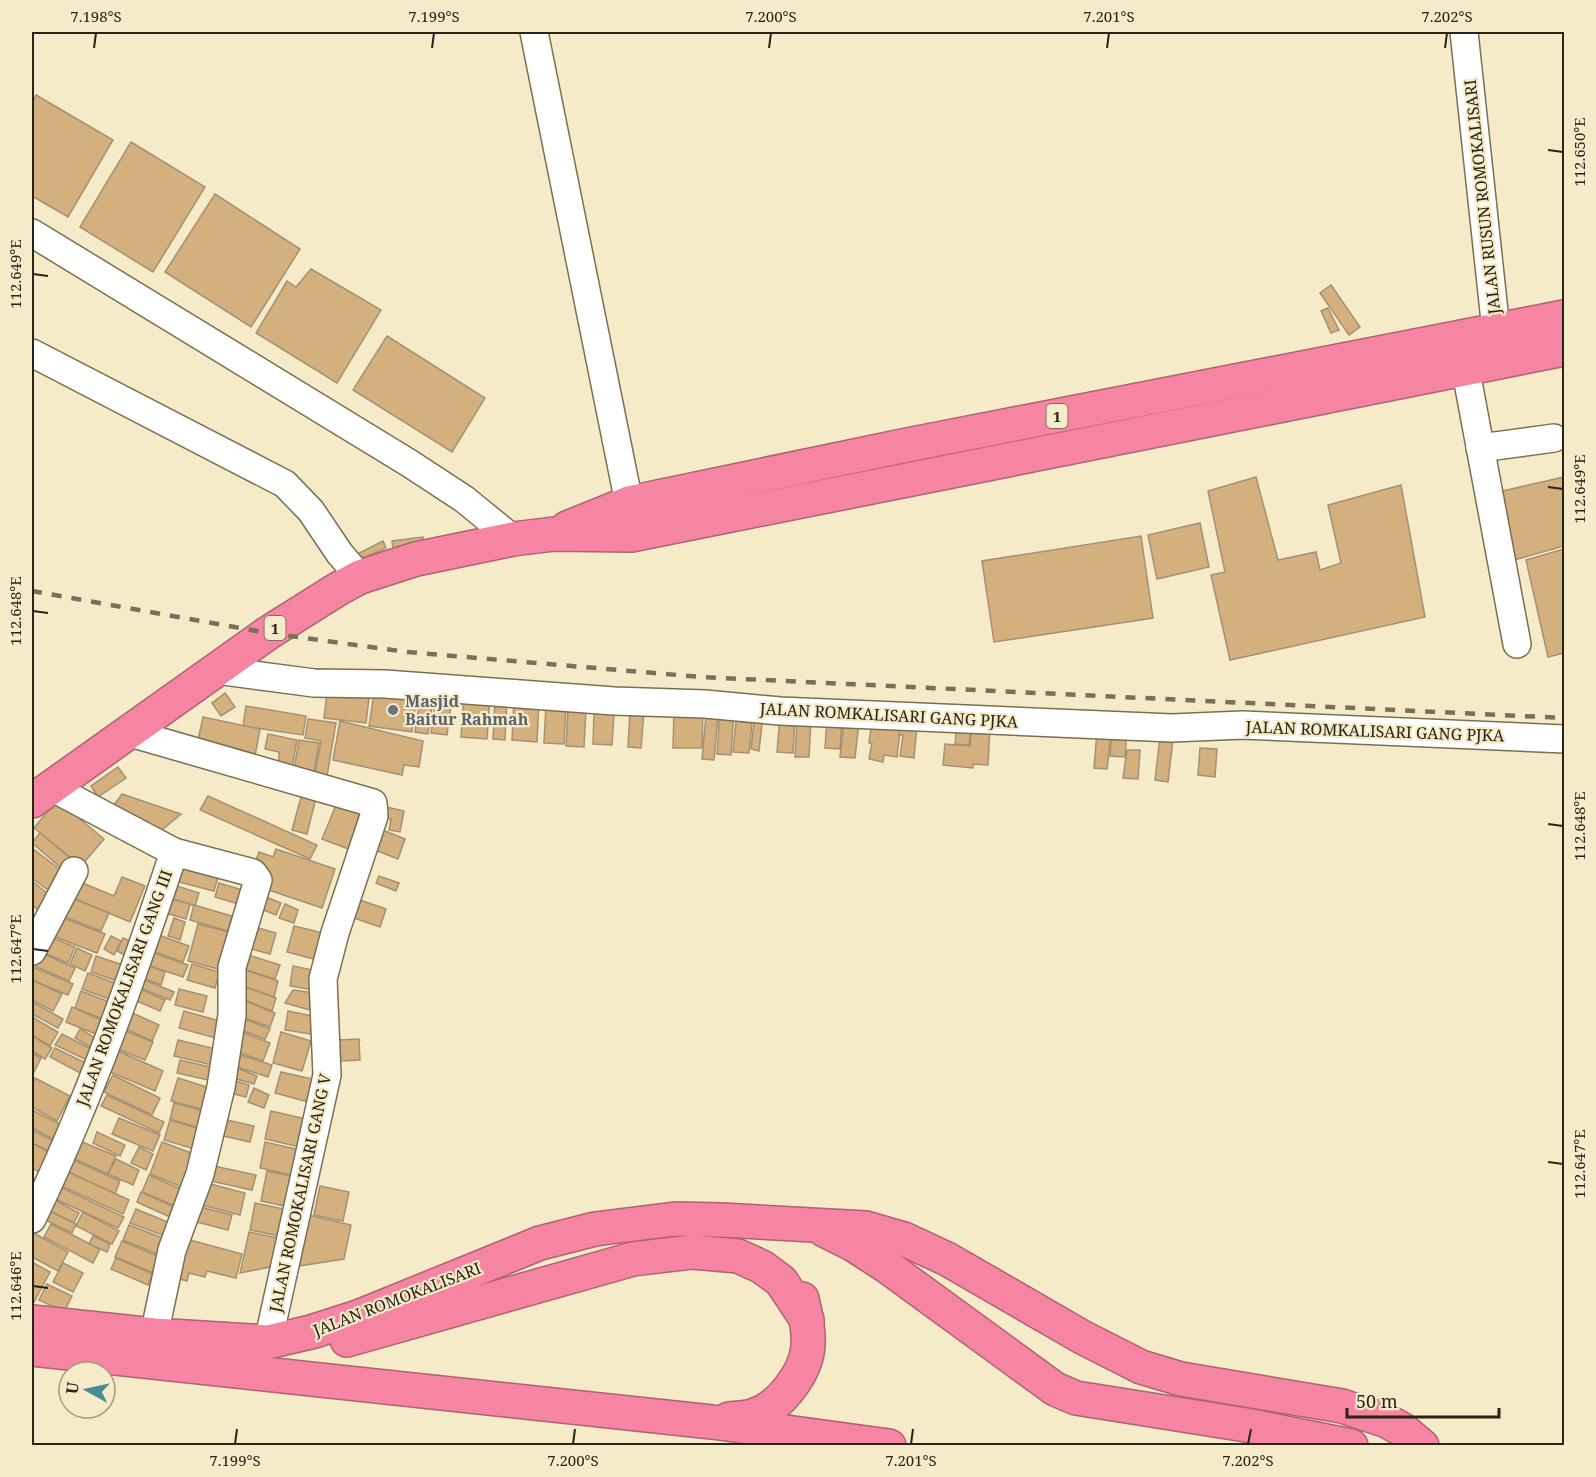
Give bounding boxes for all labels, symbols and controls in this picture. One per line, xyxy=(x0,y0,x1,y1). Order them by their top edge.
text: 7.198°S xyxy=(70,6,122,26)
text: 7.199°S xyxy=(408,6,460,26)
text: 7.200°S xyxy=(745,6,797,26)
text: 7.201°S xyxy=(1083,6,1135,26)
text: 7.202°S xyxy=(1421,6,1473,26)
street label: JALAN RUSUN ROMOKALISARI xyxy=(1459,78,1505,317)
text: 112.650°E xyxy=(1569,117,1589,187)
text: 112.649°E xyxy=(5,239,25,309)
road number: 1 xyxy=(1046,404,1068,428)
text: 112.649°E xyxy=(1569,454,1589,524)
text: 112.648°E xyxy=(5,576,25,646)
road number: 1 xyxy=(264,616,286,640)
place label: Masjid Baitur Rahmah xyxy=(405,690,529,730)
street label: JALAN ROMKALISARI GANG PJKA xyxy=(758,697,1019,733)
marker: Masjid Baitur Rahmah xyxy=(386,703,400,717)
street label: JALAN ROMKALISARI GANG PJKA xyxy=(1244,715,1505,747)
text: 112.648°E xyxy=(1569,791,1589,861)
street label: JALAN ROMOKALISARI GANG III xyxy=(71,867,177,1110)
text: 112.647°E xyxy=(5,914,25,984)
street label: JALAN ROMOKALISARI GANG V xyxy=(264,1072,336,1315)
text: 112.647°E xyxy=(1569,1129,1589,1199)
text: 112.646°E xyxy=(5,1251,25,1321)
street label: JALAN ROMOKALISARI xyxy=(309,1257,484,1342)
north arrow xyxy=(57,1360,117,1420)
text: U xyxy=(60,1380,84,1395)
scale bar xyxy=(1347,1381,1498,1419)
text: 50 m xyxy=(1356,1389,1398,1413)
text: 7.199°S xyxy=(209,1450,261,1470)
text: 7.200°S xyxy=(547,1450,599,1470)
text: 7.201°S xyxy=(885,1450,937,1470)
text: 7.202°S xyxy=(1222,1450,1274,1470)

